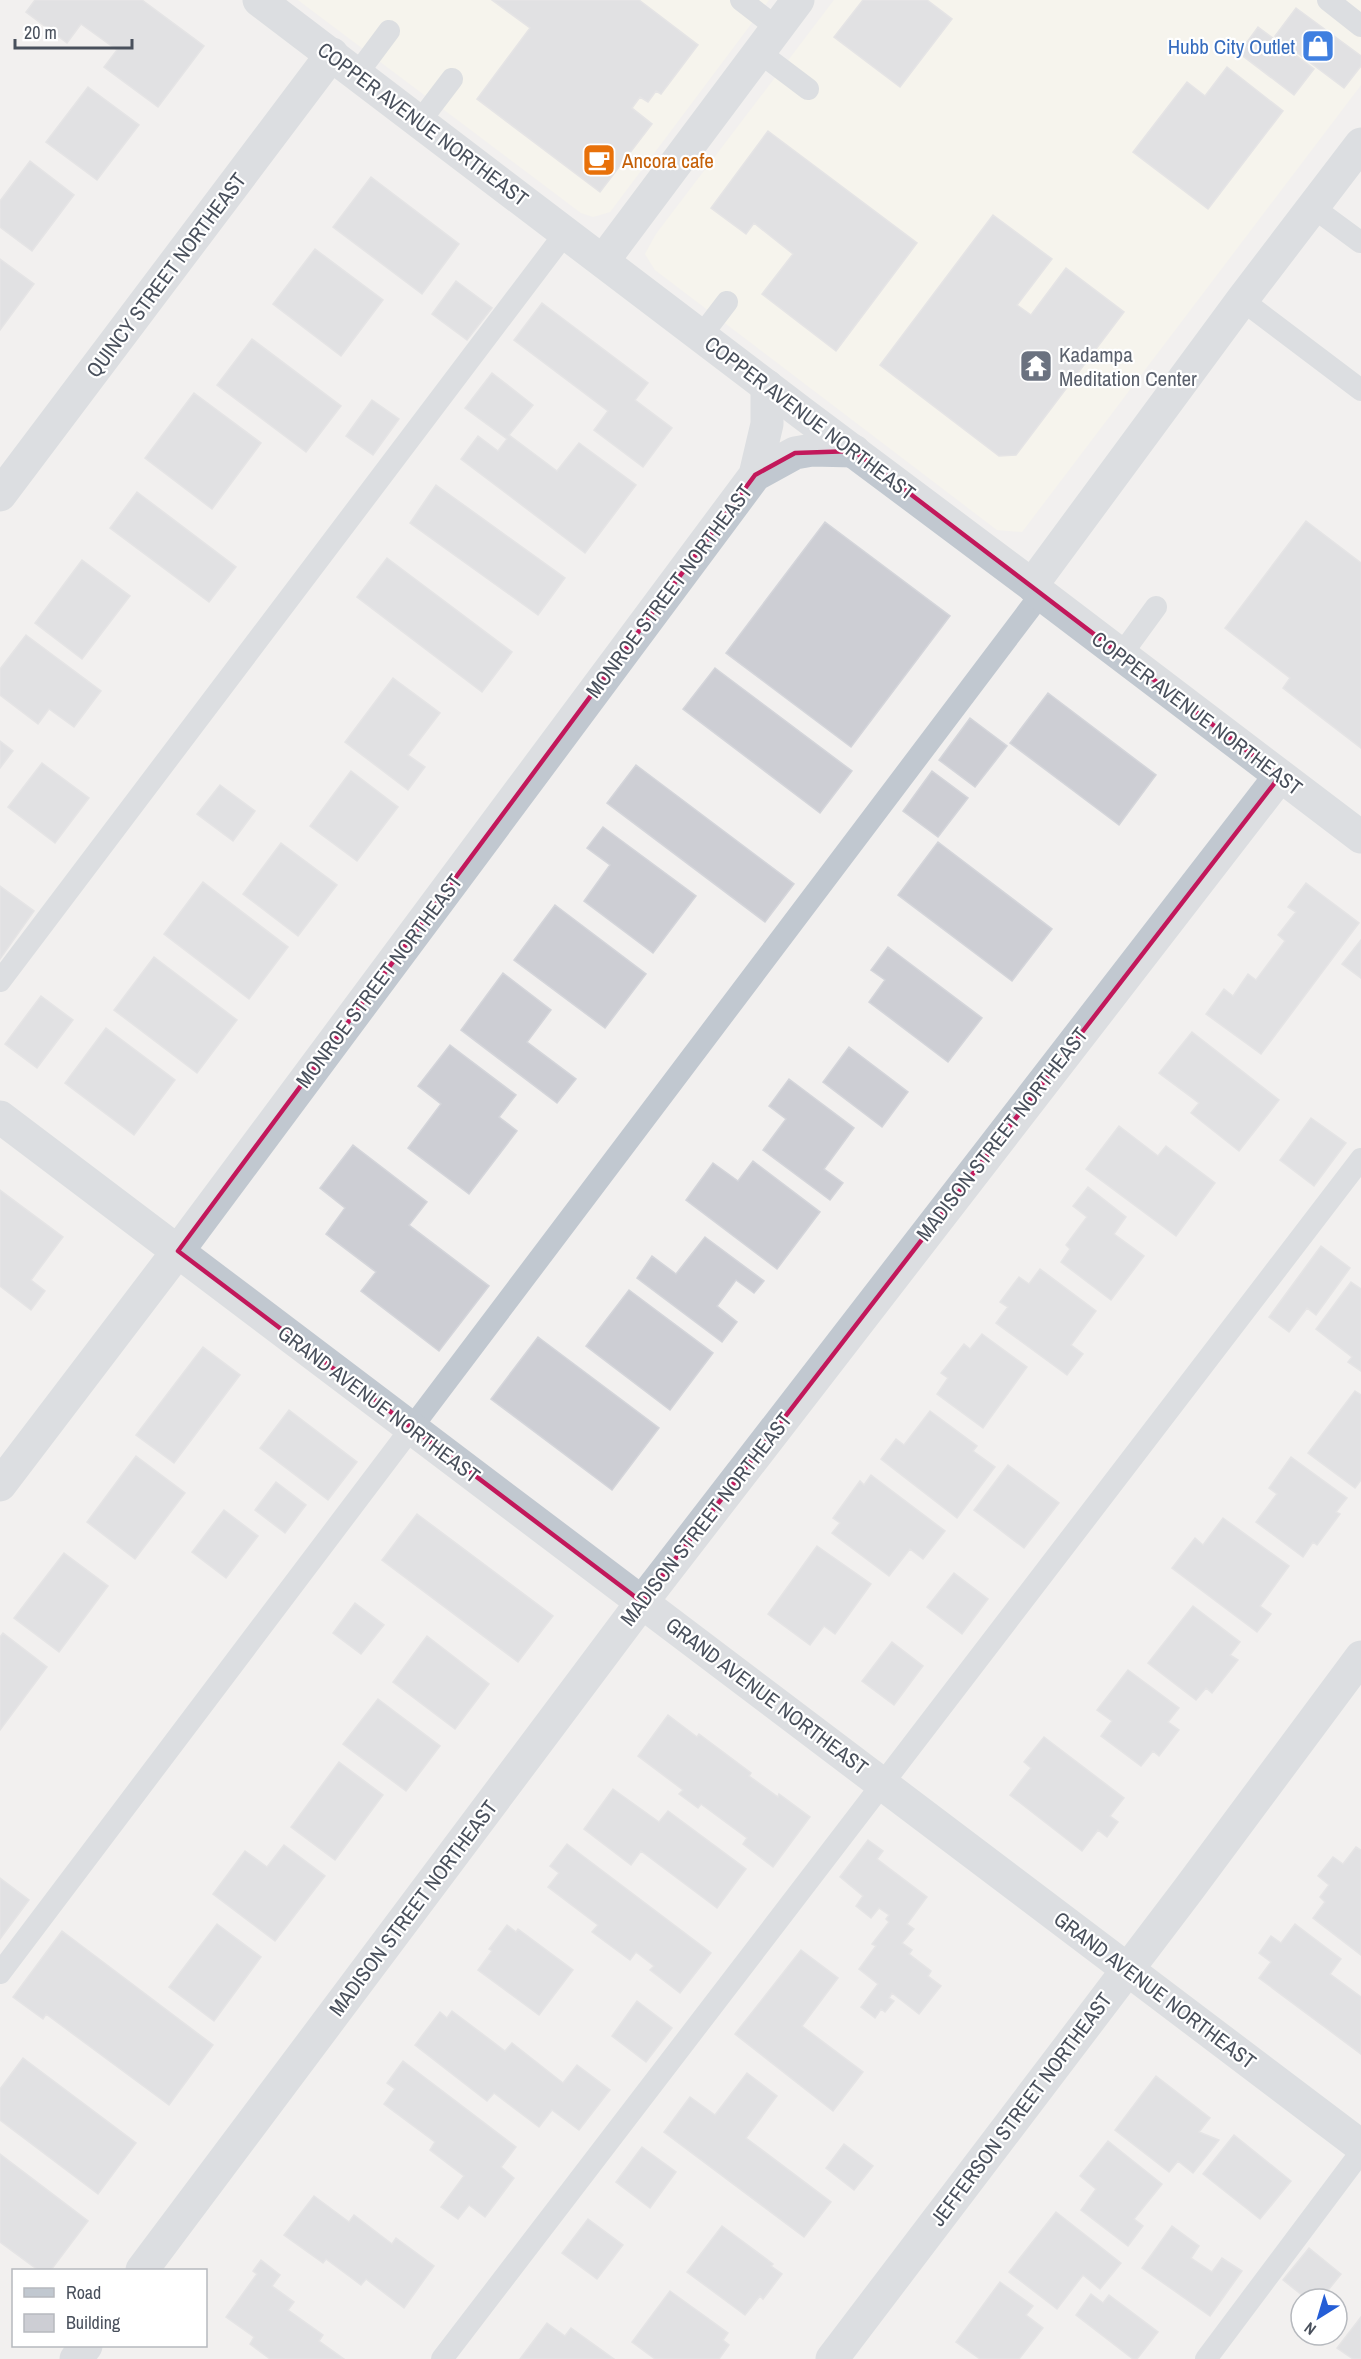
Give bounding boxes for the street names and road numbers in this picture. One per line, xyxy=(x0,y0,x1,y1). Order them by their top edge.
street label: COPPER AVENUE NORTHEAST xyxy=(312,35,535,213)
street label: QUINCY STREET NORTHEAST xyxy=(79,166,253,383)
street label: COPPER AVENUE NORTHEAST xyxy=(699,329,922,507)
street label: MONROE STREET NORTHEAST xyxy=(579,478,759,704)
street label: COPPER AVENUE NORTHEAST xyxy=(1086,624,1309,802)
street label: MONROE STREET NORTHEAST xyxy=(289,868,469,1094)
street label: MADISON STREET NORTHEAST xyxy=(909,1021,1095,1247)
street label: GRAND AVENUE NORTHEAST xyxy=(272,1318,486,1490)
street label: MADISON STREET NORTHEAST xyxy=(613,1406,799,1632)
street label: GRAND AVENUE NORTHEAST xyxy=(660,1610,874,1782)
street label: MADISON STREET NORTHEAST xyxy=(322,1794,504,2022)
street label: GRAND AVENUE NORTHEAST xyxy=(1048,1904,1262,2076)
street label: JEFFERSON STREET NORTHEAST xyxy=(924,1986,1119,2232)

